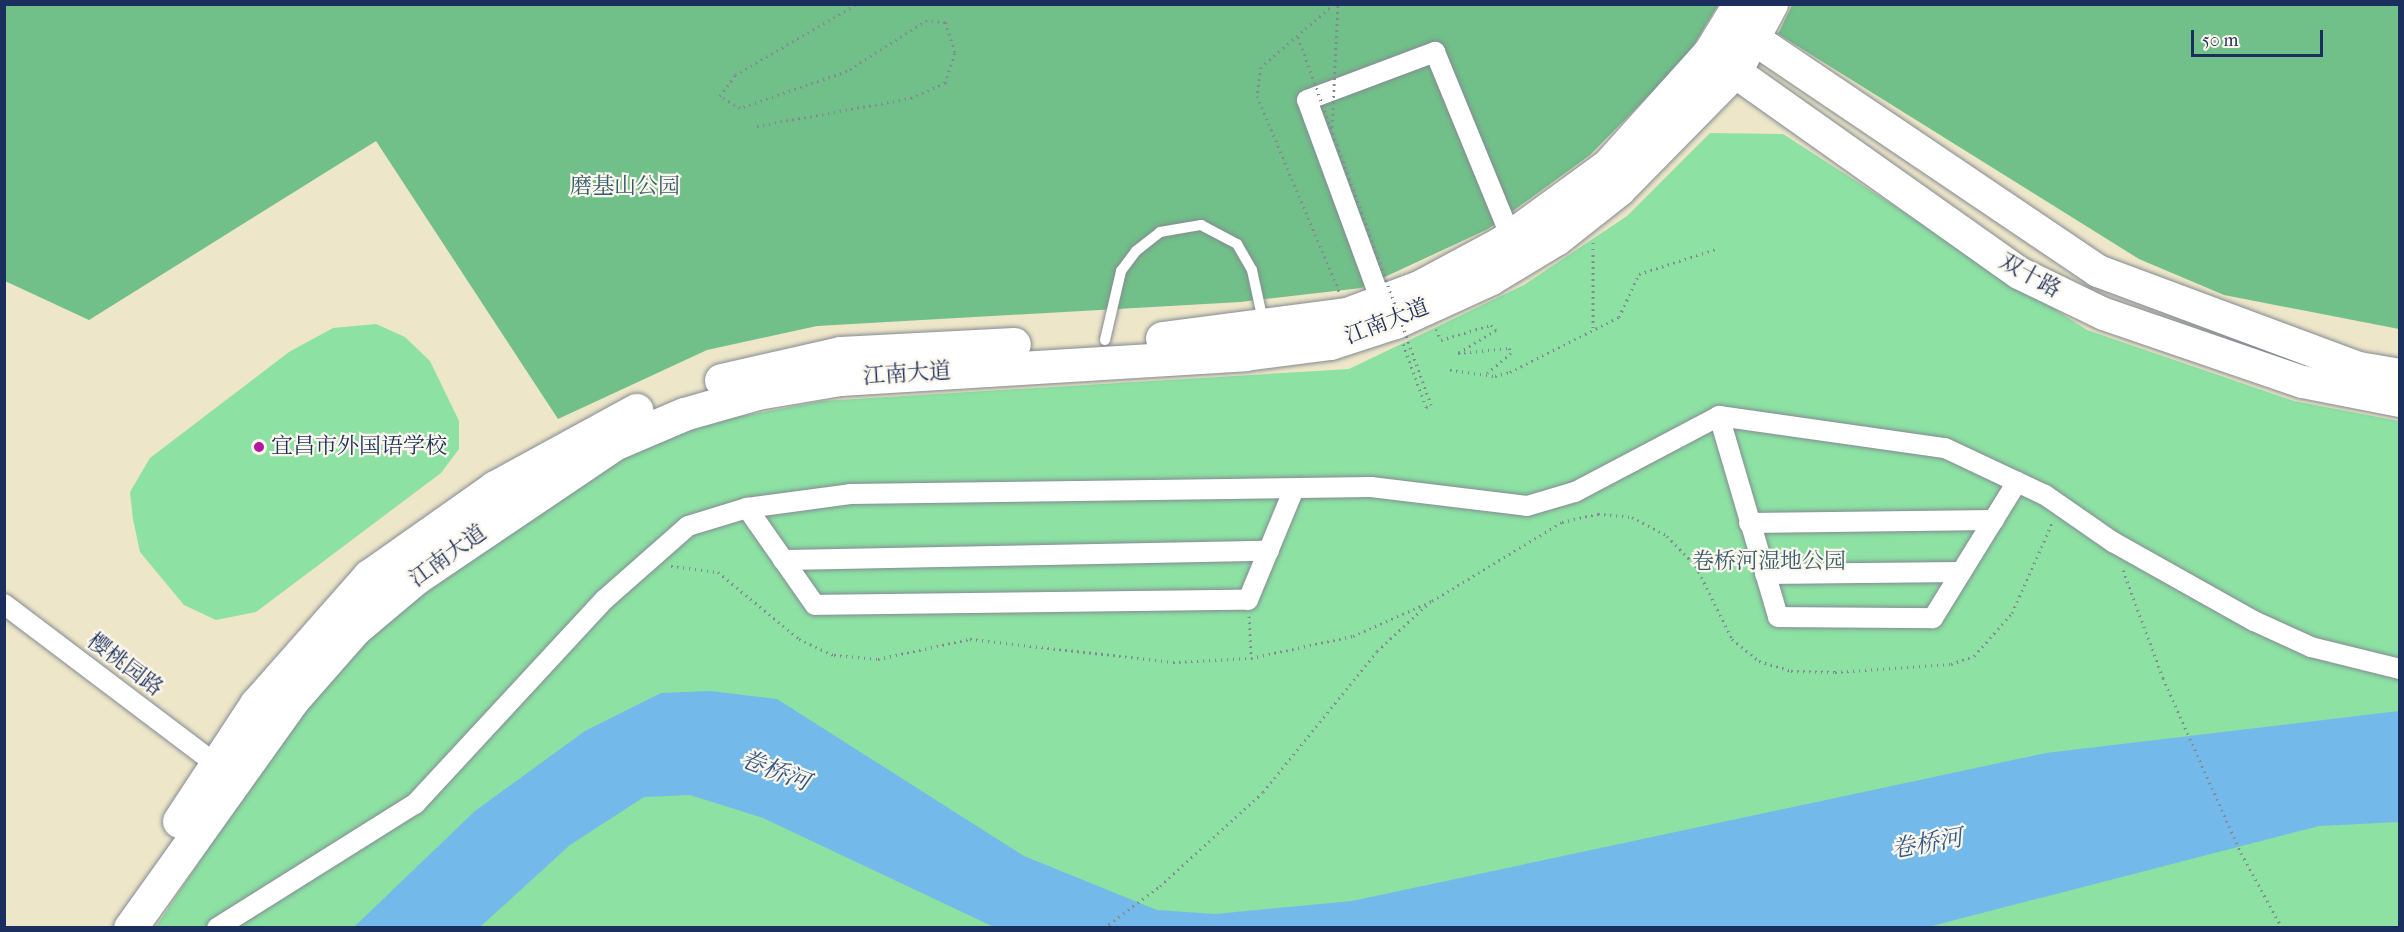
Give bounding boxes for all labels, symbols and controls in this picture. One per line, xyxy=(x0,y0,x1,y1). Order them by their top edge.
scale bar xyxy=(2194,18,2326,56)
text: 50 m xyxy=(2202,30,2238,51)
park label: 磨基山公园 xyxy=(570,174,680,200)
street label: 双十路 xyxy=(1995,248,2065,304)
street label: 江南大道 xyxy=(1341,294,1433,350)
street label: 江南大道 xyxy=(862,358,952,390)
place label: 宜昌市外国语学校 xyxy=(271,434,447,460)
marker: 宜昌市外国语学校 xyxy=(252,440,266,454)
street label: 江南大道 xyxy=(405,519,491,593)
park label: 卷桥河湿地公园 xyxy=(1692,549,1846,575)
street label: 樱桃园路 xyxy=(82,628,168,702)
water label: 卷桥河 xyxy=(736,745,814,797)
water label: 卷桥河 xyxy=(1889,824,1965,864)

